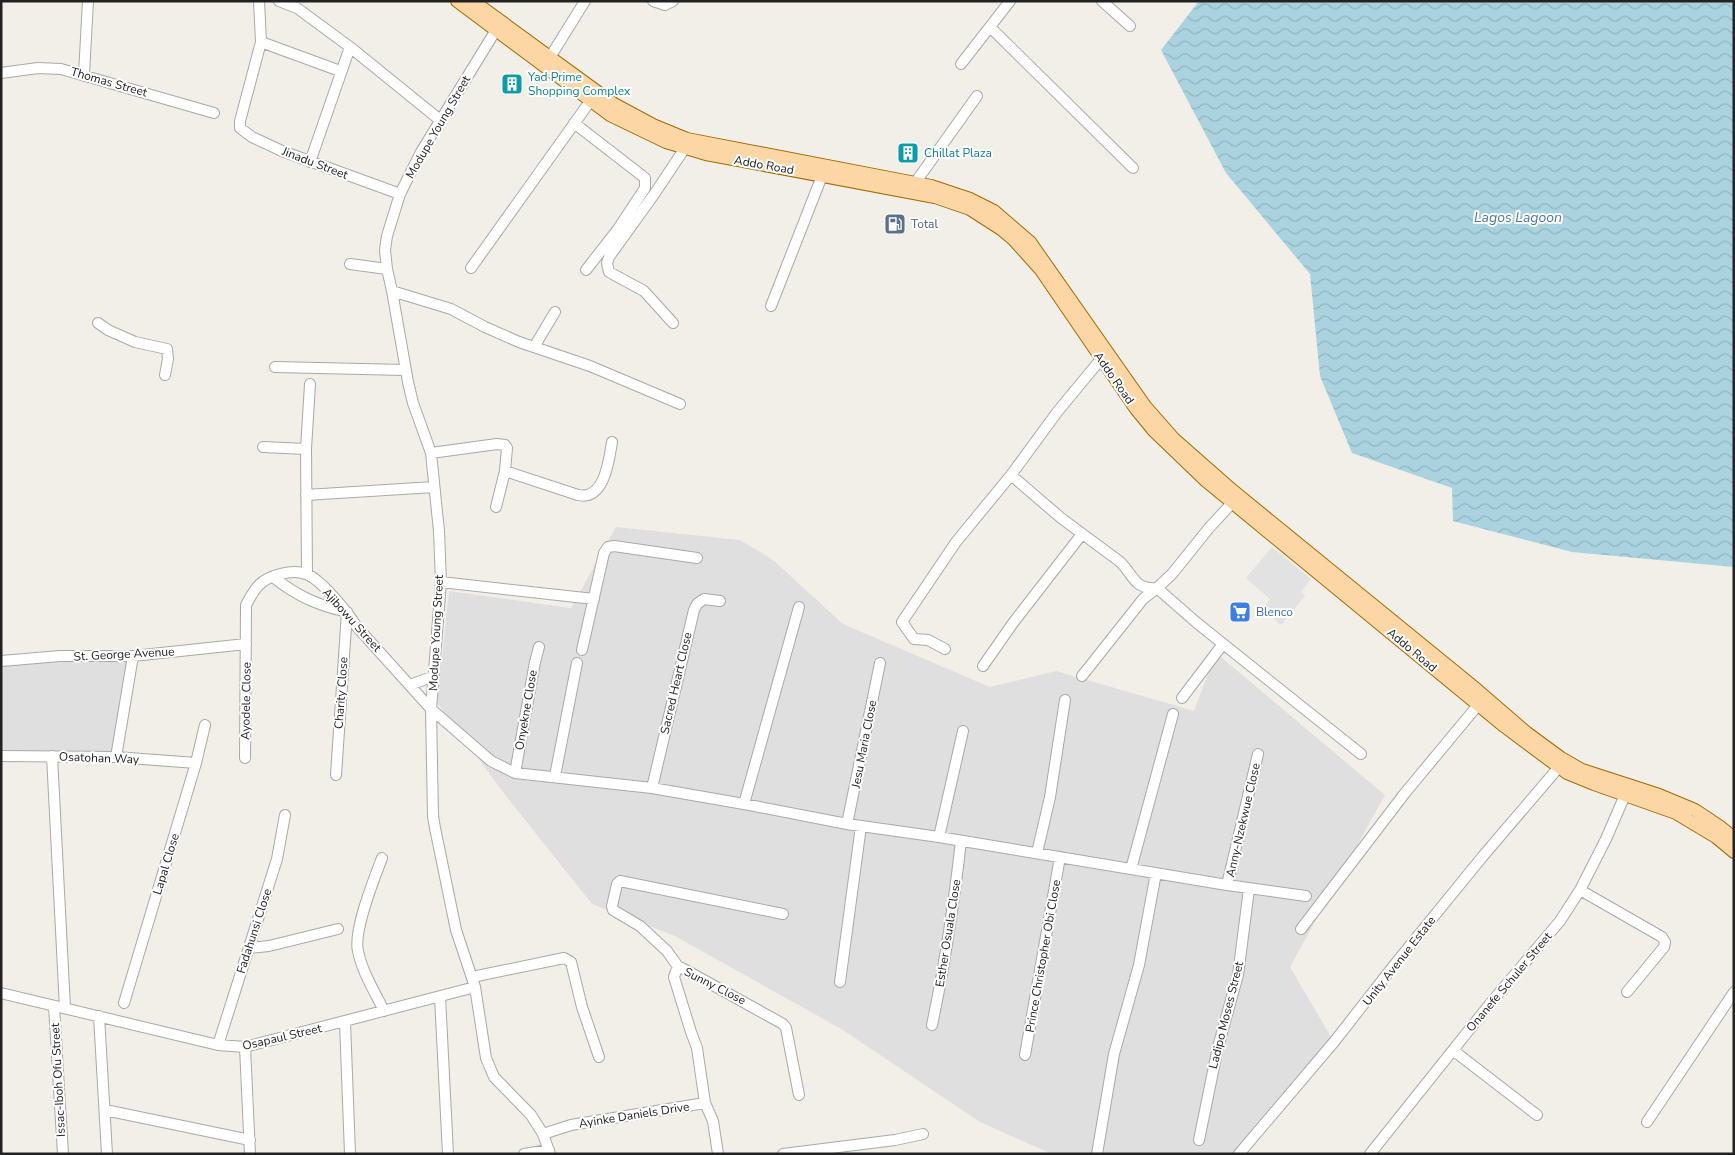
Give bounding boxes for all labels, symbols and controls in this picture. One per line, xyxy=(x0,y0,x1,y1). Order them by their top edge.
street label: Thomas Street xyxy=(69,63,150,101)
place label: Yad Prime Shopping Complex xyxy=(527,69,631,99)
street label: Modupe Young Street xyxy=(402,72,474,181)
building icon: Yad Prime Shopping Complex xyxy=(500,72,524,96)
building icon: Chillat Plaza xyxy=(896,141,920,165)
street label: Jinadu Street xyxy=(279,143,351,183)
place label: Chillat Plaza xyxy=(924,145,992,161)
street label: Addo Road xyxy=(733,152,795,178)
water label: Lagos Lagoon xyxy=(1474,208,1562,227)
fuel station icon: Total xyxy=(883,212,907,236)
place label: Total xyxy=(911,216,938,232)
street label: Addo Road xyxy=(1090,349,1138,407)
street label: Modupe Young Street xyxy=(425,574,447,692)
street label: Ajibowu Street xyxy=(319,585,385,656)
supermarket icon: Blenco xyxy=(1228,600,1252,624)
place label: Blenco xyxy=(1256,604,1293,620)
street label: Addo Road xyxy=(1384,624,1440,676)
street label: Sacred Heart Close xyxy=(656,630,696,736)
street label: St. George Avenue xyxy=(73,643,175,665)
street label: Charity Close xyxy=(330,656,352,730)
street label: Ayodele Close xyxy=(237,662,255,740)
street label: Onyekne Close xyxy=(511,669,541,751)
street label: Jesu Maria Close xyxy=(847,699,880,790)
street label: Osatohan Way xyxy=(59,749,140,767)
street label: Anny-Nzekwue Close xyxy=(1222,761,1264,879)
street label: Lapal Close xyxy=(149,831,183,897)
street label: Esther Osuala Close xyxy=(932,878,964,988)
street label: Prince Christopher Obi Close xyxy=(1022,878,1064,1034)
street label: Fadahunsi Close xyxy=(233,886,275,976)
street label: Unity Avenue Estate xyxy=(1359,913,1439,1009)
street label: Onanefe Schuler Street xyxy=(1463,928,1556,1035)
street label: Ladipo Moses Street xyxy=(1205,959,1247,1070)
street label: Sunny Close xyxy=(681,964,749,1008)
street label: Osapaul Street xyxy=(241,1020,324,1054)
street label: Issac-Iboh Ofu Street xyxy=(47,1022,69,1137)
street label: Ayinke Daniels Drive xyxy=(578,1098,690,1132)

